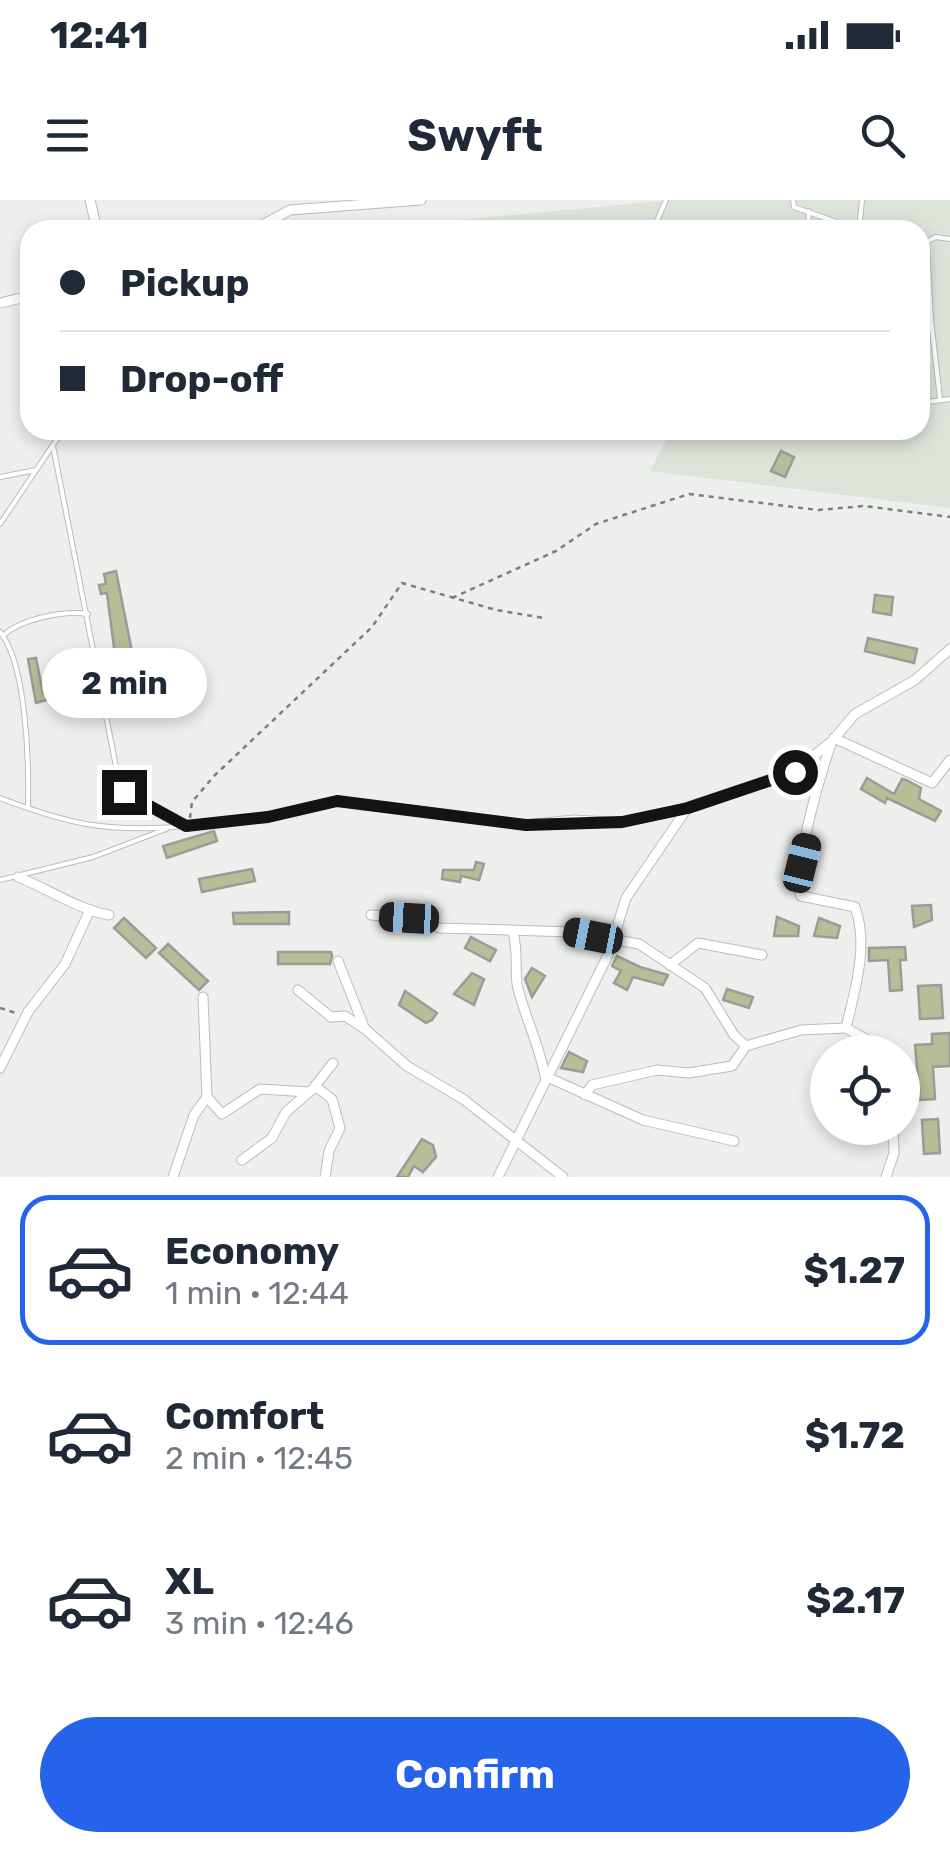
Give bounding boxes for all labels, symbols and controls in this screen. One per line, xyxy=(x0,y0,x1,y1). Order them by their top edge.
text: 12:41 xyxy=(50,12,149,58)
icon: menu xyxy=(40,108,95,163)
icon: search xyxy=(855,108,910,163)
text: Swyft xyxy=(407,109,543,162)
text: Pickup xyxy=(120,260,249,306)
text: Drop-off xyxy=(120,356,283,402)
callout: 2 min xyxy=(42,647,206,717)
text: 2 min xyxy=(81,664,168,702)
route start xyxy=(773,750,818,795)
route end xyxy=(102,770,147,815)
car xyxy=(780,830,824,896)
car xyxy=(378,901,440,935)
car xyxy=(561,916,625,956)
map controls xyxy=(810,1035,920,1145)
button: locate xyxy=(810,1035,920,1145)
icon: car xyxy=(45,1225,135,1315)
text: Economy xyxy=(165,1228,339,1274)
text: $1.27 xyxy=(803,1247,905,1293)
text: 1 min · 12:44 xyxy=(165,1274,349,1312)
icon: car xyxy=(45,1390,135,1480)
text: Comfort xyxy=(165,1393,324,1439)
text: $1.72 xyxy=(805,1412,905,1458)
text: 2 min · 12:45 xyxy=(165,1439,353,1477)
icon: car xyxy=(45,1555,135,1645)
text: XL xyxy=(165,1558,214,1604)
text: $2.17 xyxy=(806,1577,905,1623)
text: 3 min · 12:46 xyxy=(165,1604,354,1642)
button: Confirm xyxy=(40,1717,910,1832)

